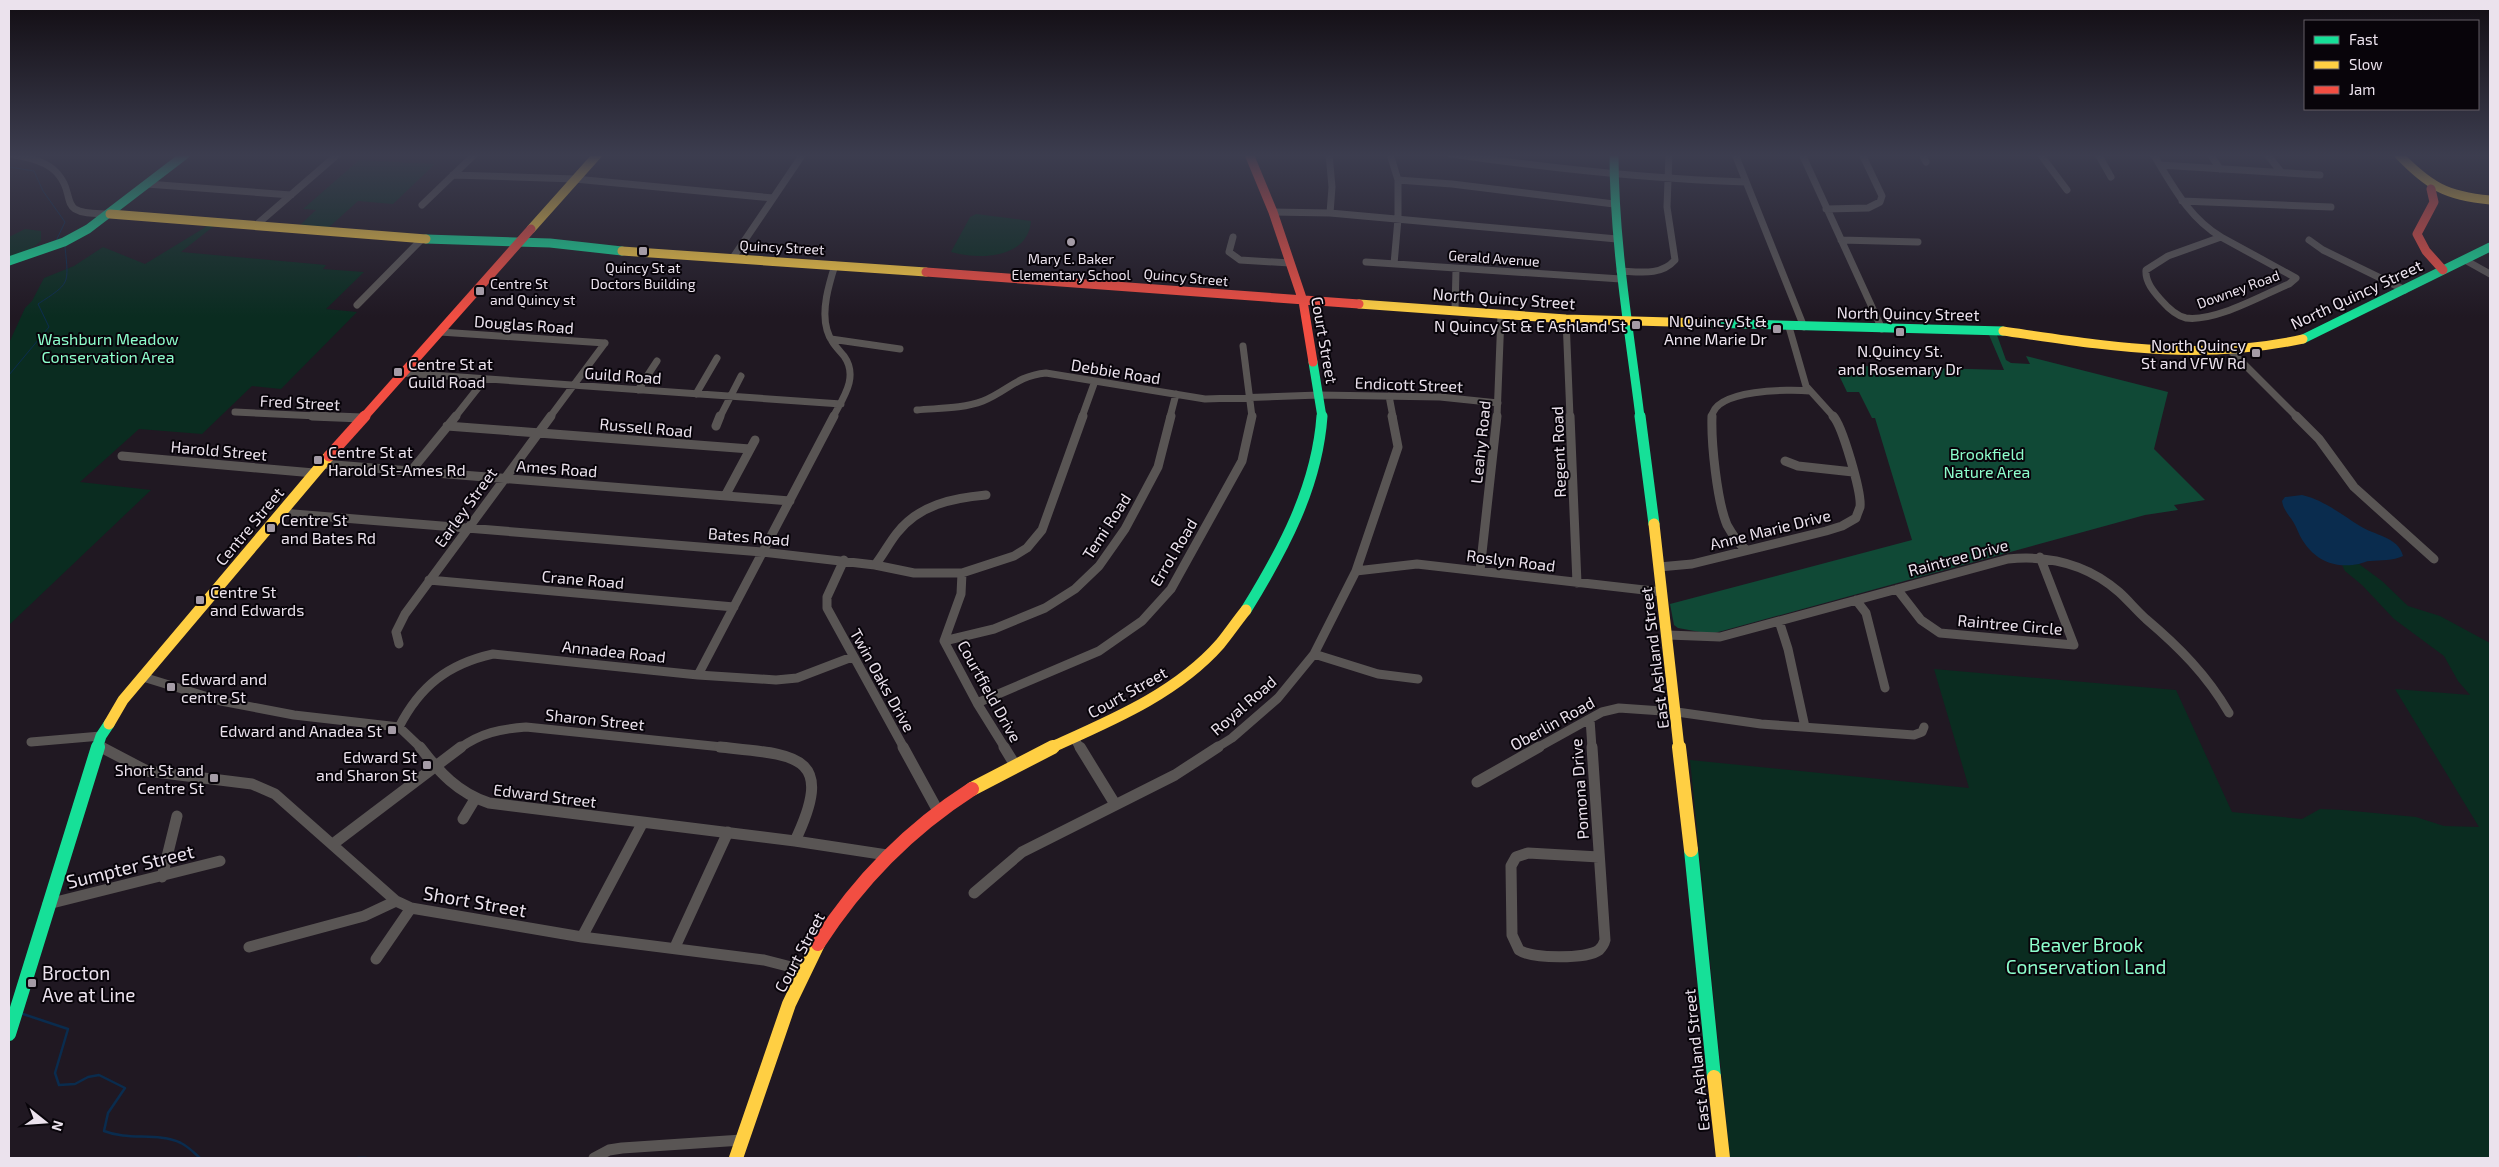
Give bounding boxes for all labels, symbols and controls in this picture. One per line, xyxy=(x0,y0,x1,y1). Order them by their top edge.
legend xyxy=(2304,20,2479,110)
text: Fast xyxy=(2349,30,2379,48)
text: Slow xyxy=(2349,55,2383,73)
text: Jam xyxy=(2349,80,2375,98)
street label: Quincy Street xyxy=(739,236,825,258)
marker: Mary E. Baker Elementary School xyxy=(1065,236,1077,248)
marker: Quincy St at Doctors Building xyxy=(637,245,649,257)
street label: Gerald Avenue xyxy=(1448,246,1540,270)
place label: Mary E. Baker Elementary School xyxy=(1011,250,1131,283)
street label: North Quincy Street xyxy=(2287,255,2425,334)
place label: Quincy St at Doctors Building xyxy=(591,259,696,292)
street label: Quincy Street xyxy=(1143,265,1229,289)
street label: Downey Road xyxy=(2194,266,2282,312)
place label: Centre St and Quincy st xyxy=(490,275,575,308)
street label: North Quincy Street xyxy=(1432,284,1576,313)
marker: Centre St and Quincy st xyxy=(474,285,486,297)
street label: Court Street xyxy=(1308,295,1342,385)
street label: North Quincy Street xyxy=(1836,302,1980,325)
street label: Douglas Road xyxy=(474,311,574,337)
place label: N Quincy St & Anne Marie Dr xyxy=(1664,311,1768,348)
place label: N Quincy St & E Ashland St xyxy=(1434,316,1626,336)
marker: N Quincy St & E Ashland St xyxy=(1630,319,1642,331)
marker: N Quincy St & Anne Marie Dr xyxy=(1771,323,1783,335)
marker: N.Quincy St. and Rosemary Dr xyxy=(1894,326,1906,338)
park label: Washburn Meadow Conservation Area xyxy=(37,329,179,366)
place label: North Quincy St and VFW Rd xyxy=(2141,335,2247,372)
place label: N.Quincy St. and Rosemary Dr xyxy=(1838,341,1963,378)
marker: North Quincy St and VFW Rd xyxy=(2250,347,2262,359)
place label: Centre St at Guild Road xyxy=(408,354,493,391)
street label: Debbie Road xyxy=(1070,355,1162,387)
street label: Guild Road xyxy=(584,363,662,387)
marker: Centre St at Guild Road xyxy=(392,366,404,378)
street label: Endicott Street xyxy=(1355,373,1463,395)
street label: Fred Street xyxy=(259,390,341,414)
street label: Leahy Road xyxy=(1466,400,1494,484)
street label: Regent Road xyxy=(1547,406,1569,498)
street label: Russell Road xyxy=(599,413,693,441)
street label: Harold Street xyxy=(170,436,268,464)
place label: Centre St at Harold St-Ames Rd xyxy=(328,442,466,479)
park label: Brookfield Nature Area xyxy=(1944,444,2030,481)
marker: Centre St at Harold St-Ames Rd xyxy=(312,454,324,466)
street label: Ames Road xyxy=(516,456,598,480)
street label: Earley Street xyxy=(430,464,500,550)
street label: Centre Street xyxy=(211,483,287,569)
street label: Temi Road xyxy=(1078,490,1134,562)
street label: Anne Marie Drive xyxy=(1708,505,1832,553)
place label: Centre St and Bates Rd xyxy=(281,510,376,547)
street label: Errol Road xyxy=(1145,515,1201,589)
marker: Centre St and Bates Rd xyxy=(265,522,277,534)
street label: Bates Road xyxy=(707,523,791,549)
street label: Raintree Drive xyxy=(1906,534,2010,580)
street label: Roslyn Road xyxy=(1465,545,1557,575)
street label: Crane Road xyxy=(541,566,625,592)
place label: Centre St and Edwards xyxy=(210,582,304,619)
street label: East Ashland Street xyxy=(1636,586,1672,730)
marker: Centre St and Edwards xyxy=(194,594,206,606)
street label: Raintree Circle xyxy=(1957,610,2063,638)
street label: Twin Oaks Drive xyxy=(847,625,919,735)
street label: Annadea Road xyxy=(561,636,667,666)
street label: Courtfield Drive xyxy=(954,637,1026,745)
street label: Court Street xyxy=(1084,662,1170,722)
place label: Edward and centre St xyxy=(181,669,267,706)
street label: Royal Road xyxy=(1206,671,1280,739)
marker: Edward and centre St xyxy=(165,681,177,693)
street label: Oberlin Road xyxy=(1507,692,1597,754)
street label: Sharon Street xyxy=(544,704,646,734)
place label: Edward and Anadea St xyxy=(219,721,382,740)
marker: Edward and Anadea St xyxy=(386,724,398,736)
street label: Pomona Drive xyxy=(1566,738,1592,840)
place label: Edward St and Sharon St xyxy=(316,747,417,784)
marker: Edward St and Sharon St xyxy=(421,759,433,771)
place label: Short St and Centre St xyxy=(115,760,204,797)
marker: Short St and Centre St xyxy=(208,772,220,784)
street label: Edward Street xyxy=(492,779,598,811)
street label: Sumpter Street xyxy=(64,839,196,893)
street label: Short Street xyxy=(422,881,528,921)
street label: Court Street xyxy=(770,909,828,995)
park label: Beaver Brook Conservation Land xyxy=(2006,933,2166,978)
place label: Brocton Ave at Line xyxy=(42,961,135,1006)
marker: Brocton Ave at Line xyxy=(26,977,38,989)
street label: East Ashland Street xyxy=(1679,988,1713,1132)
north arrow xyxy=(20,1097,70,1147)
text: N xyxy=(48,1119,68,1133)

